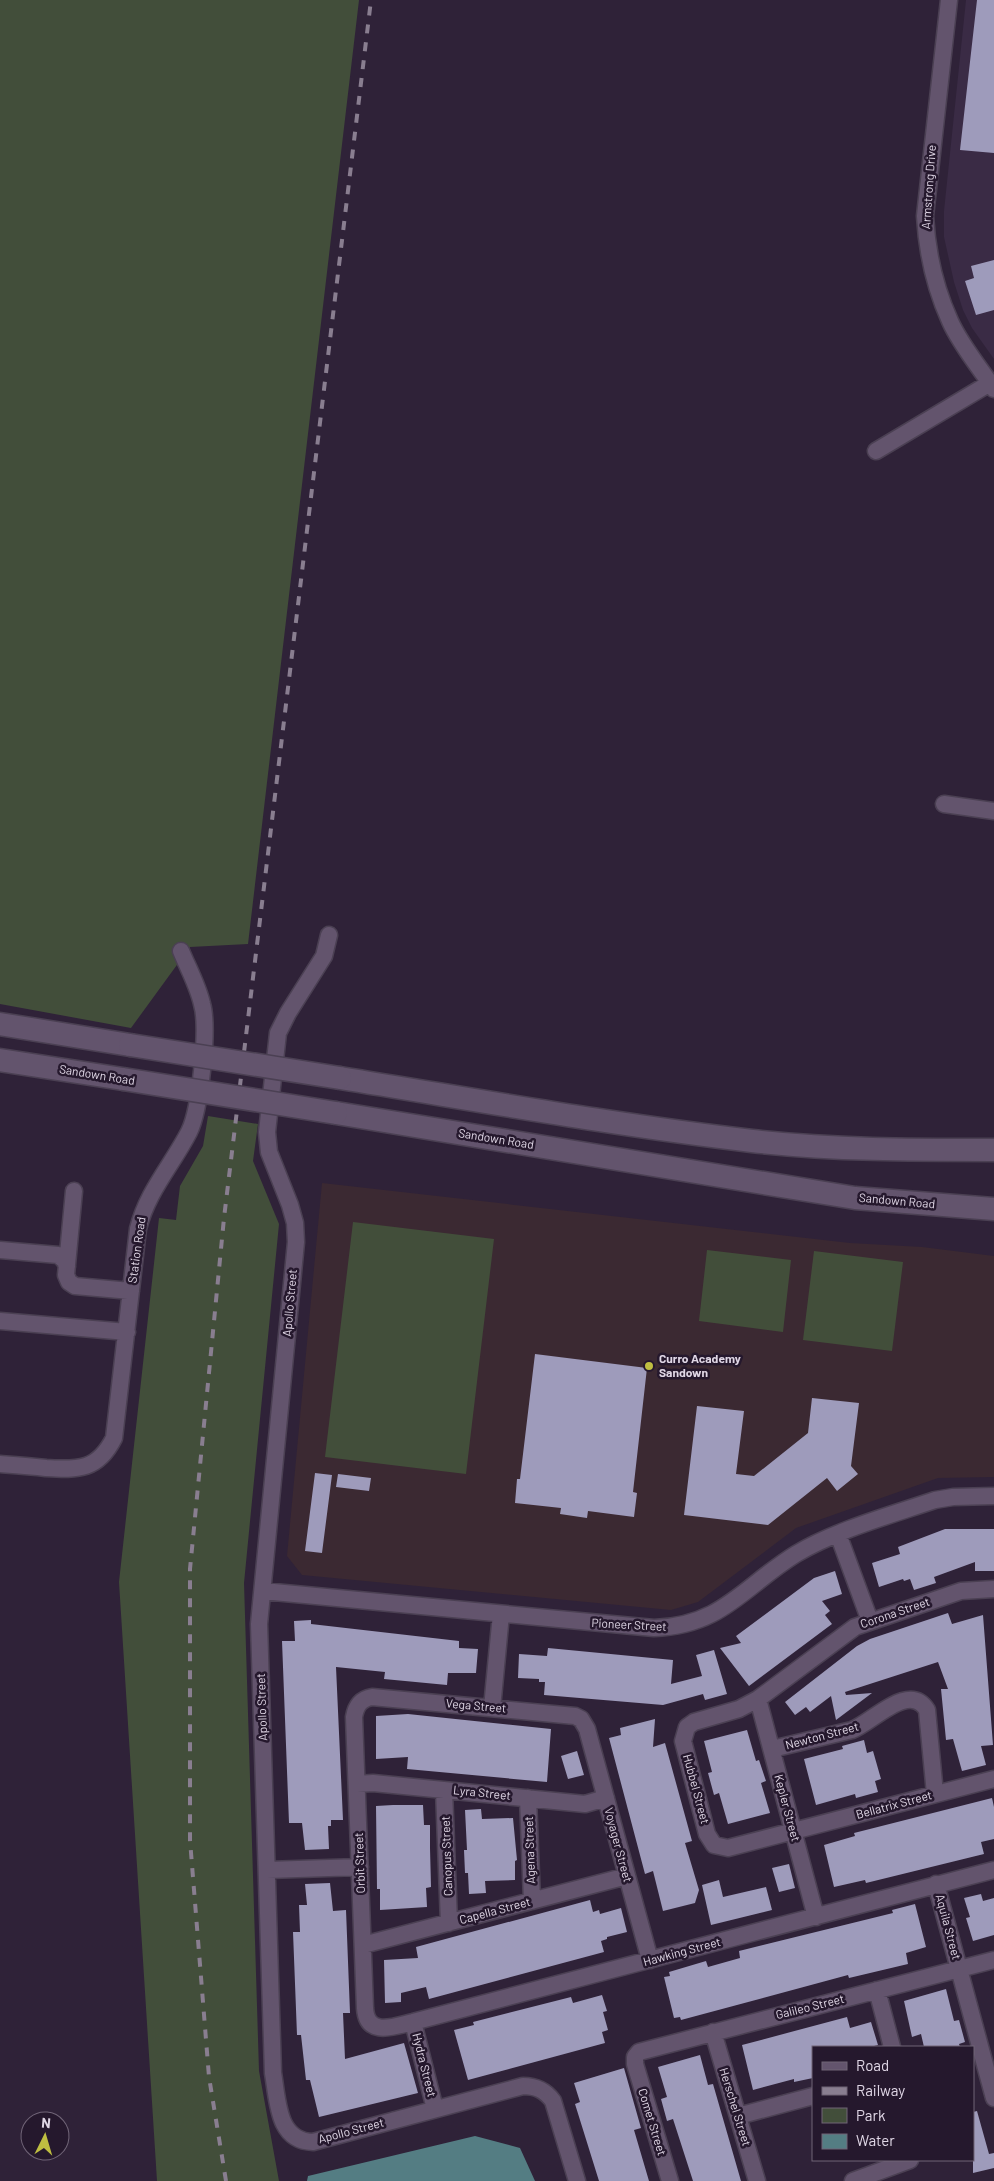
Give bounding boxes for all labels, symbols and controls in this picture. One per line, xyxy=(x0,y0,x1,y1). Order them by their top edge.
street label: Armstrong Drive xyxy=(918,144,938,230)
street label: Sandown Road xyxy=(58,1061,136,1087)
street label: Sandown Road xyxy=(457,1125,535,1151)
street label: Sandown Road xyxy=(858,1190,936,1210)
street label: Station Road xyxy=(124,1216,148,1284)
street label: Apollo Street xyxy=(279,1269,299,1337)
place label: Curro Academy Sandown xyxy=(659,1351,741,1379)
marker: Curro Academy Sandown xyxy=(643,1360,655,1372)
street label: Corona Street xyxy=(858,1594,931,1630)
street label: Pioneer Street xyxy=(591,1615,667,1633)
street label: Apollo Street xyxy=(253,1673,269,1741)
street label: Vega Street xyxy=(445,1695,507,1715)
street label: Newton Street xyxy=(784,1719,860,1752)
street label: Hubbel Street xyxy=(681,1752,713,1825)
street label: Kepler Street xyxy=(772,1773,804,1843)
street label: Lyra Street xyxy=(453,1782,512,1802)
street label: Bellatrix Street xyxy=(854,1787,933,1821)
street label: Voyager Street xyxy=(602,1806,636,1884)
street label: Canopus Street xyxy=(438,1816,454,1896)
street label: Agena Street xyxy=(521,1816,537,1884)
street label: Orbit Street xyxy=(351,1832,367,1894)
street label: Aquila Street xyxy=(934,1892,964,1961)
street label: Capella Street xyxy=(458,1894,532,1926)
street label: Hawking Street xyxy=(641,1934,722,1968)
street label: Galileo Street xyxy=(774,1991,845,2021)
street label: Hydra Street xyxy=(410,2031,440,2098)
legend xyxy=(812,2046,974,2161)
text: Road xyxy=(856,2056,889,2074)
street label: Herschel Street xyxy=(717,2066,755,2148)
text: Railway xyxy=(856,2081,905,2099)
street label: Comet Street xyxy=(636,2086,670,2157)
text: Park xyxy=(856,2106,886,2124)
north arrow xyxy=(20,2111,70,2161)
text: N xyxy=(41,2114,52,2131)
street label: Apollo Street xyxy=(316,2115,385,2146)
text: Water xyxy=(856,2131,895,2149)

